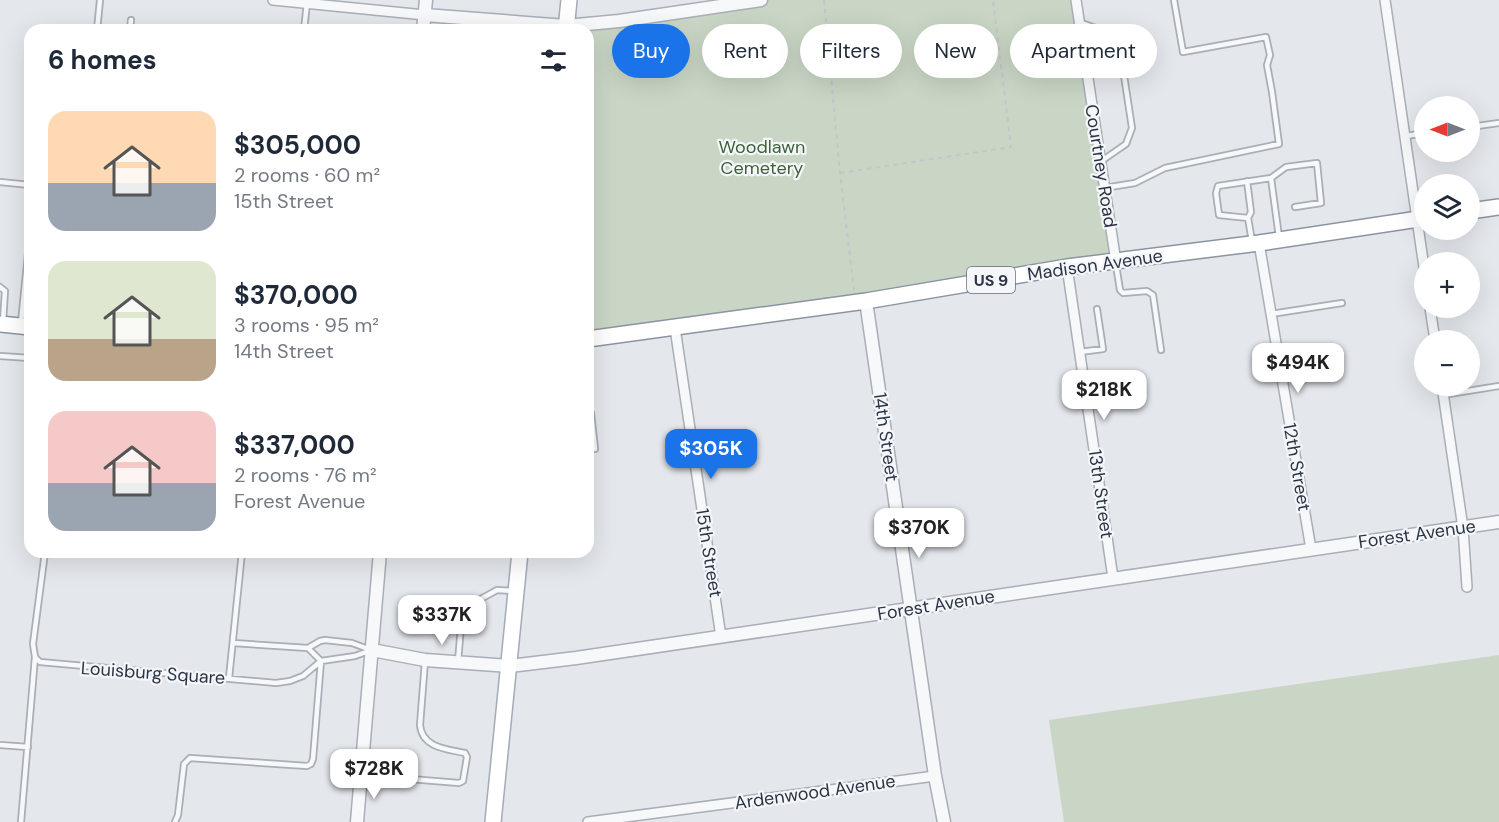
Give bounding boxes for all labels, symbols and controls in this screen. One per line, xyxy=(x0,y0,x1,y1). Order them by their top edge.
chip: Buy xyxy=(612,24,690,78)
chip: Rent xyxy=(702,24,788,78)
chip: Filters xyxy=(800,24,902,78)
chip: New xyxy=(914,24,998,78)
chip: Apartment xyxy=(1010,24,1157,78)
text: 6 homes xyxy=(48,43,156,77)
icon: filters xyxy=(537,44,570,77)
north arrow xyxy=(1414,96,1480,162)
map controls xyxy=(1414,96,1480,396)
street label: Courtney Road xyxy=(1079,103,1123,229)
text: $305,000 xyxy=(234,128,361,162)
icon: home xyxy=(96,135,168,207)
park label: Woodlawn Cemetery xyxy=(719,135,805,180)
text: 2 rooms · 60 m² xyxy=(234,162,380,188)
button: layers xyxy=(1414,174,1480,240)
text: 15th Street xyxy=(234,188,334,214)
street label: Madison Avenue xyxy=(1026,244,1164,286)
button: + xyxy=(1414,252,1480,318)
road number: US 9 xyxy=(967,267,1015,293)
text: $370,000 xyxy=(234,278,358,312)
icon: home xyxy=(96,285,168,357)
text: 3 rooms · 95 m² xyxy=(234,312,379,338)
button: − xyxy=(1414,330,1480,396)
text: 14th Street xyxy=(234,338,334,364)
pin: $494K xyxy=(1256,343,1340,394)
text: $494K xyxy=(1266,349,1330,375)
pin: $218K xyxy=(1062,370,1146,421)
text: $218K xyxy=(1076,376,1132,402)
street label: 14th Street xyxy=(868,391,904,483)
street label: 12th Street xyxy=(1277,421,1317,513)
text: $337,000 xyxy=(234,428,355,462)
pin: $305K xyxy=(669,429,753,480)
icon: home xyxy=(96,435,168,507)
text: $305K xyxy=(679,435,743,461)
street label: 13th Street xyxy=(1083,448,1119,540)
text: 2 rooms · 76 m² xyxy=(234,462,377,488)
text: Forest Avenue xyxy=(234,488,365,514)
street label: 15th Street xyxy=(690,507,728,599)
pin: $370K xyxy=(877,508,961,559)
text: $370K xyxy=(888,514,950,540)
street label: Forest Avenue xyxy=(1357,514,1477,554)
street label: Forest Avenue xyxy=(876,584,996,626)
pin: $337K xyxy=(400,595,484,646)
text: $337K xyxy=(412,601,472,627)
street label: Louisburg Square xyxy=(80,656,226,690)
pin: $728K xyxy=(332,749,416,800)
text: $728K xyxy=(344,755,404,781)
street label: Ardenwood Avenue xyxy=(733,769,897,815)

